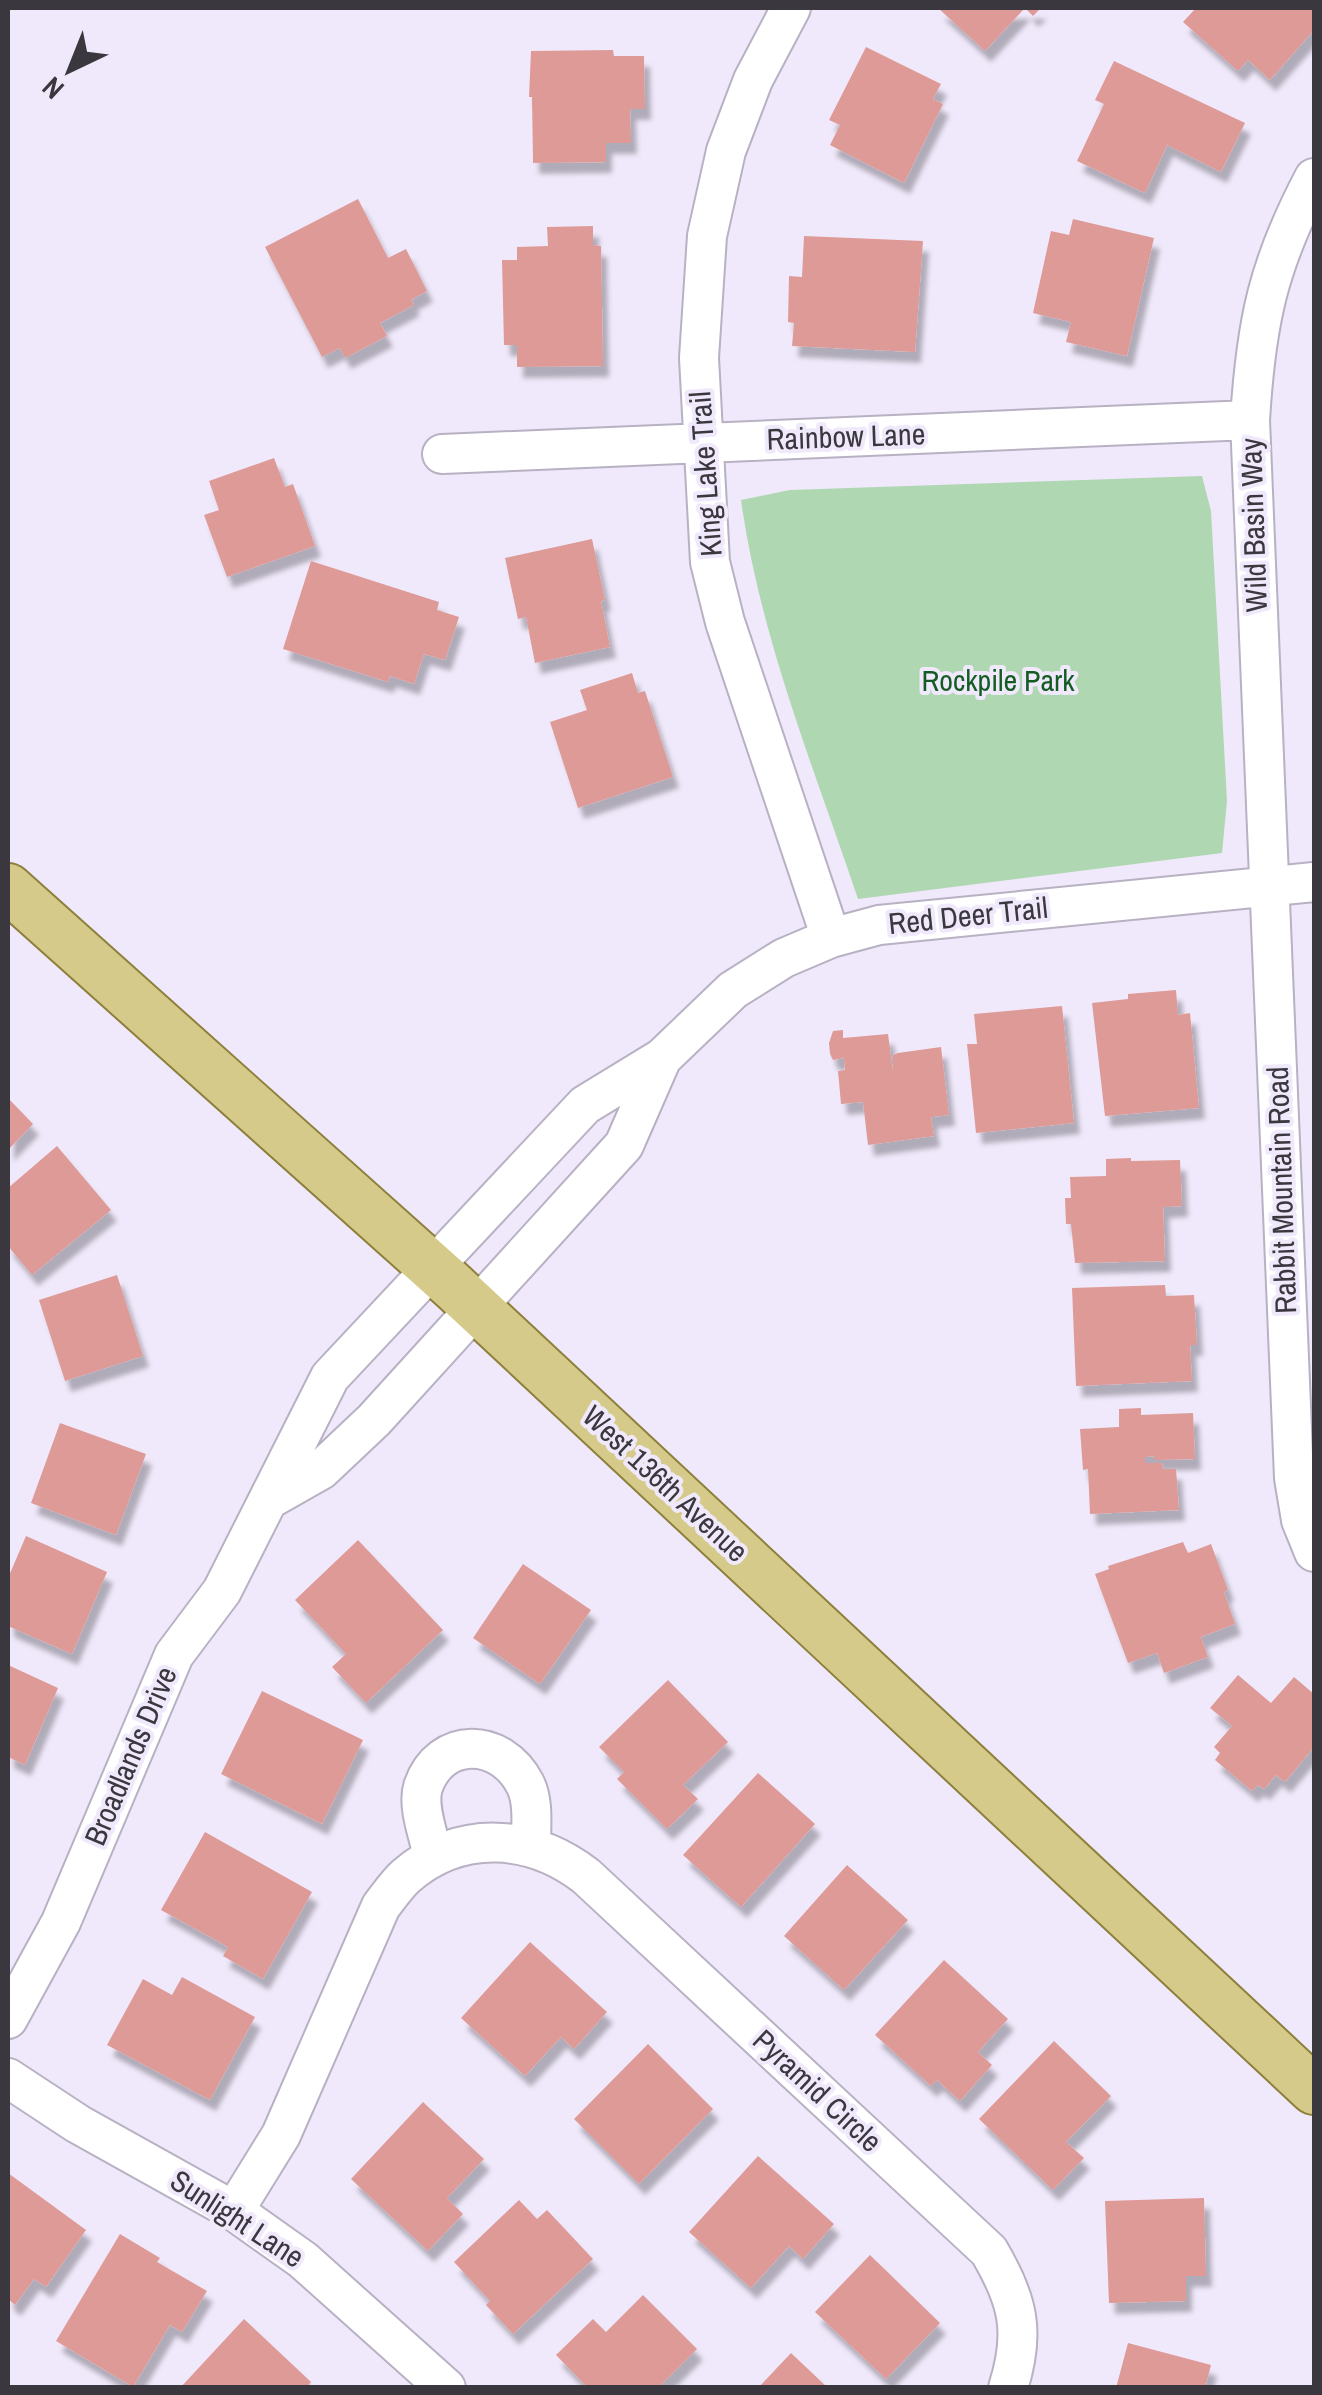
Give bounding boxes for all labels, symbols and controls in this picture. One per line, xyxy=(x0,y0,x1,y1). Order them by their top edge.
north arrow xyxy=(20,20,120,120)
text: N xyxy=(34,69,72,108)
street label: King Lake Trail xyxy=(679,390,731,558)
street label: Rainbow Lane xyxy=(766,413,926,459)
street label: Wild Basin Way xyxy=(1230,437,1276,613)
park label: Rockpile Park xyxy=(921,660,1075,700)
street label: Red Deer Trail xyxy=(886,887,1050,943)
street label: Rabbit Mountain Road xyxy=(1257,1066,1305,1314)
street label: West 136th Avenue xyxy=(574,1396,757,1570)
street label: Broadlands Drive xyxy=(75,1660,186,1851)
street label: Pyramid Circle xyxy=(745,2020,891,2160)
street label: Sunlight Lane xyxy=(163,2160,312,2276)

